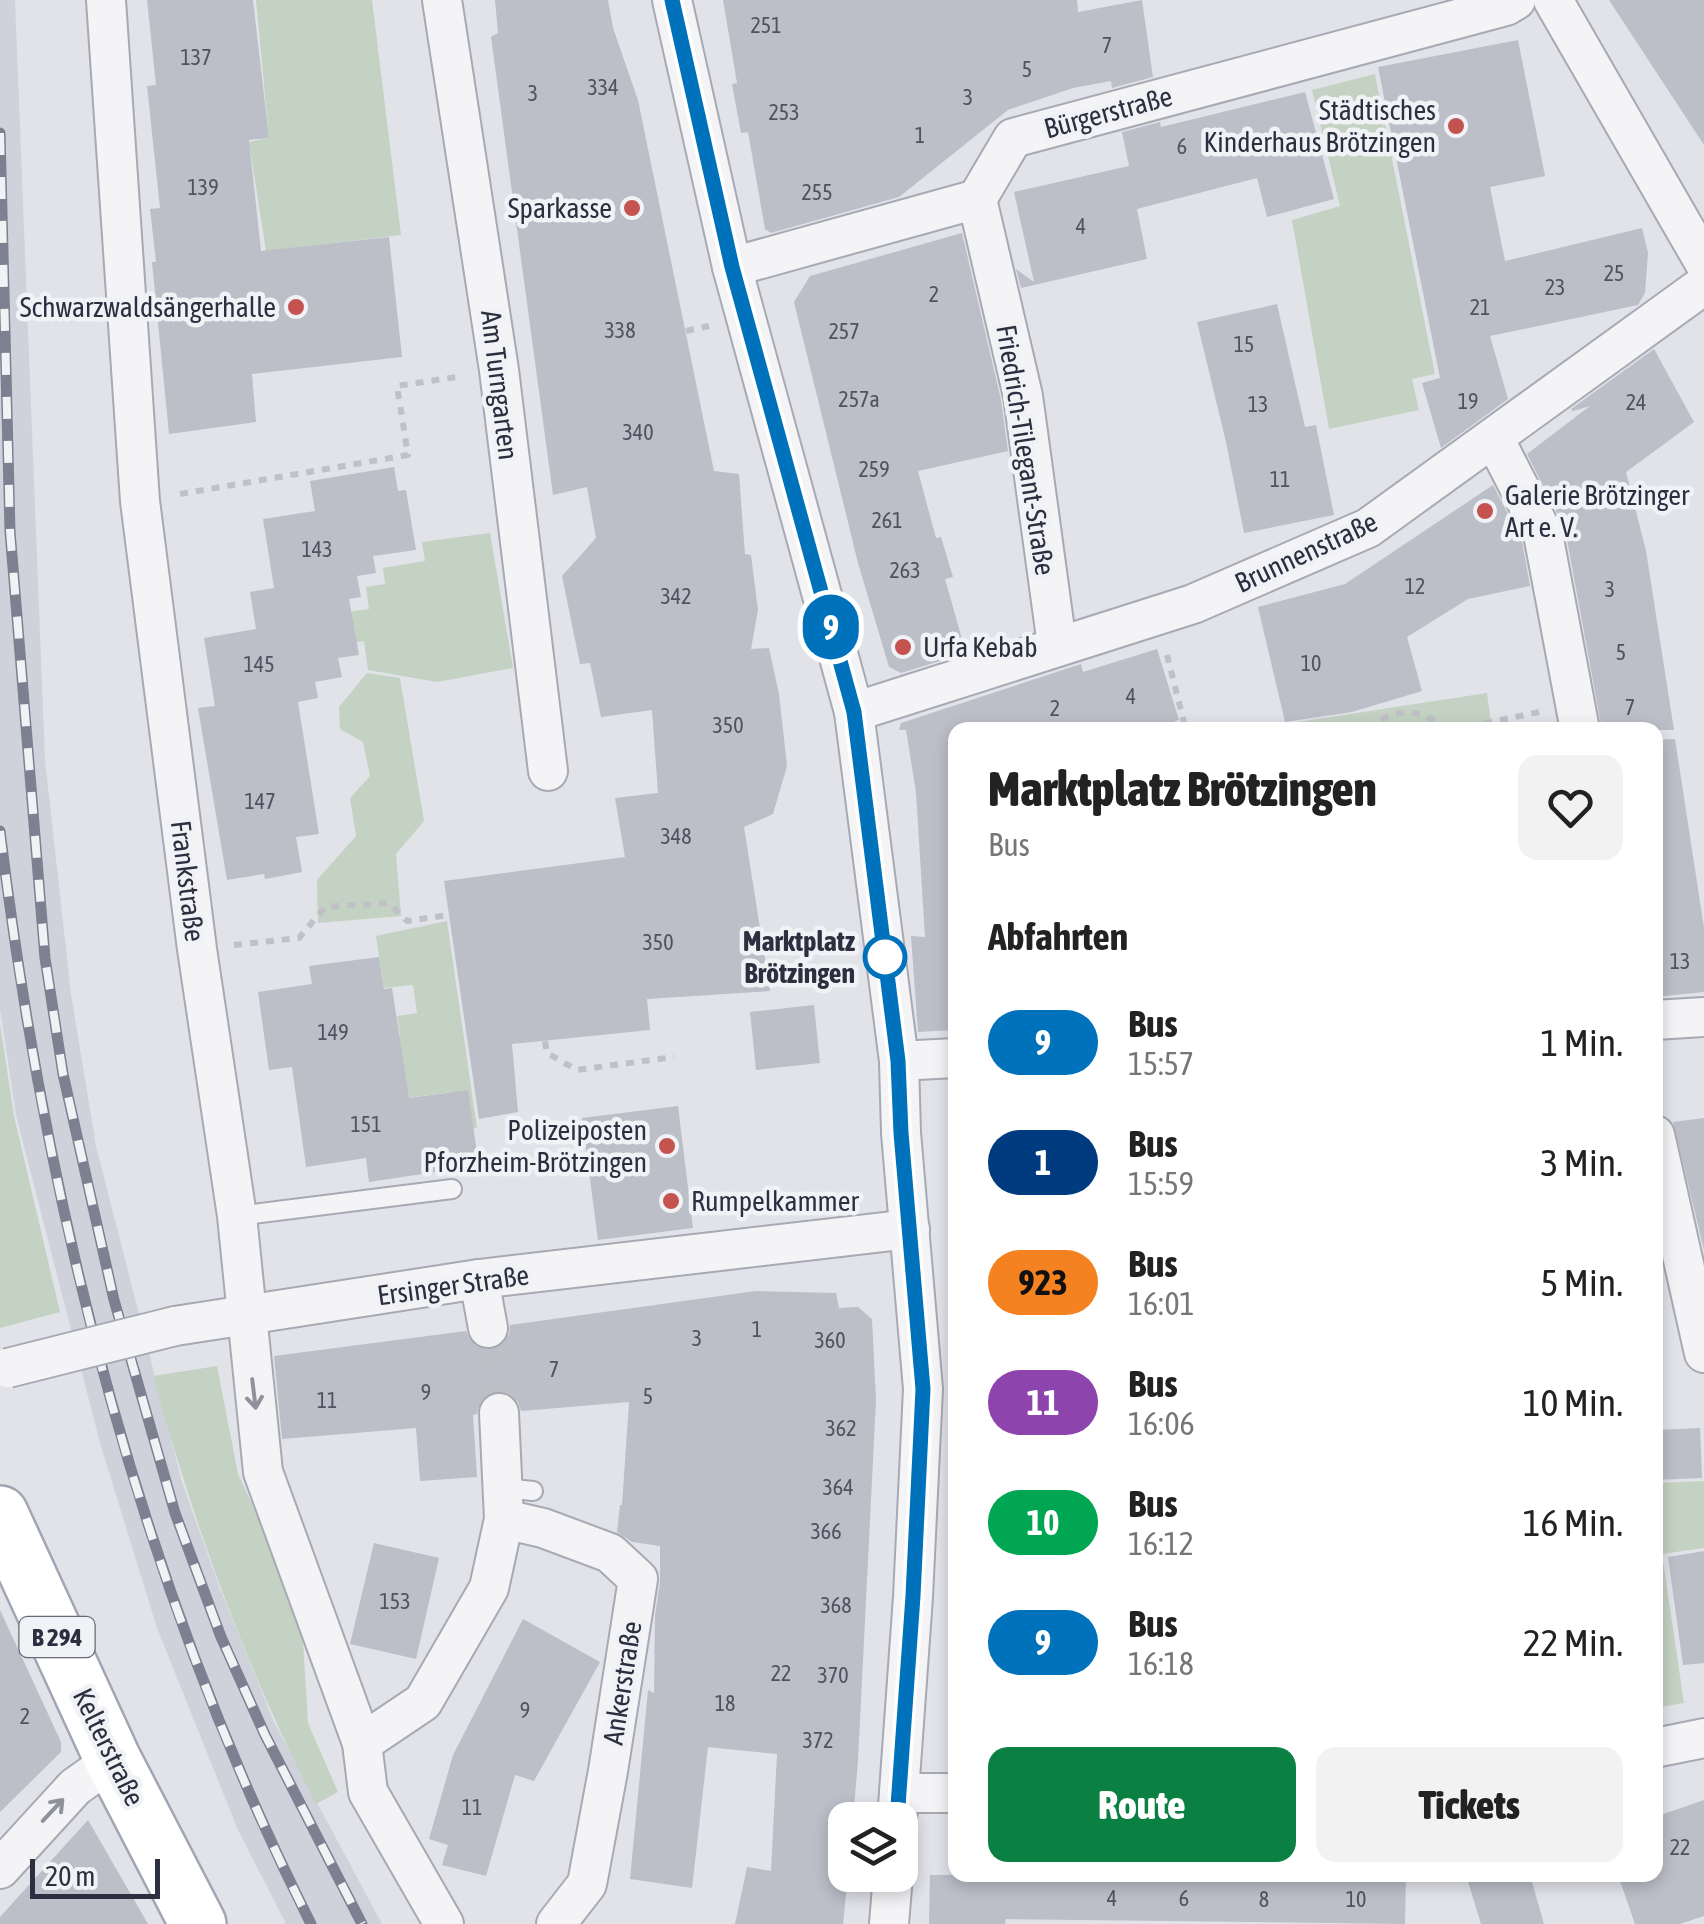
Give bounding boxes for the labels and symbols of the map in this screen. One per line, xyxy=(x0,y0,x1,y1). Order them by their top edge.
house number: 251 xyxy=(750,12,782,38)
house number: 7 xyxy=(1102,32,1112,58)
house number: 137 xyxy=(180,44,212,70)
house number: 5 xyxy=(1022,56,1032,82)
house number: 334 xyxy=(587,74,619,100)
house number: 3 xyxy=(528,80,538,106)
street label: Bürgerstraße xyxy=(1040,80,1176,144)
house number: 3 xyxy=(963,84,973,110)
place label: Städtisches Kinderhaus Brötzingen xyxy=(1204,94,1436,158)
house number: 253 xyxy=(768,99,800,125)
marker: Städtisches Kinderhaus Brötzingen xyxy=(1445,115,1467,137)
house number: 1 xyxy=(915,122,925,148)
house number: 6 xyxy=(1177,133,1187,159)
house number: 139 xyxy=(187,174,219,200)
house number: 255 xyxy=(801,179,833,205)
place label: Sparkasse xyxy=(508,192,612,224)
marker: Sparkasse xyxy=(621,197,643,219)
house number: 4 xyxy=(1076,213,1086,239)
house number: 25 xyxy=(1604,260,1624,286)
house number: 23 xyxy=(1545,274,1565,300)
house number: 2 xyxy=(929,281,939,307)
place label: Schwarzwaldsängerhalle xyxy=(20,291,276,323)
house number: 21 xyxy=(1470,294,1490,320)
marker: Schwarzwaldsängerhalle xyxy=(285,296,307,318)
street label: Am Turngarten xyxy=(475,308,525,462)
house number: 338 xyxy=(604,317,636,343)
house number: 257 xyxy=(828,318,860,344)
street label: Friedrich-Tilegant-Straße xyxy=(990,323,1062,577)
house number: 15 xyxy=(1234,331,1254,357)
house number: 257a xyxy=(838,386,880,412)
house number: 19 xyxy=(1458,388,1478,414)
house number: 24 xyxy=(1626,389,1646,415)
house number: 13 xyxy=(1248,391,1268,417)
house number: 340 xyxy=(622,419,654,445)
house number: 259 xyxy=(858,456,890,482)
house number: 11 xyxy=(1270,466,1290,492)
place label: Galerie Brötzinger Art e. V. xyxy=(1505,479,1690,543)
marker: Galerie Brötzinger Art e. V. xyxy=(1474,500,1496,522)
street label: Brunnenstraße xyxy=(1230,505,1382,599)
house number: 261 xyxy=(871,507,903,533)
house number: 143 xyxy=(301,536,333,562)
house number: 263 xyxy=(889,557,921,583)
house number: 12 xyxy=(1405,573,1425,599)
house number: 3 xyxy=(1605,576,1615,602)
house number: 342 xyxy=(660,583,692,609)
line badge: 9 xyxy=(798,594,864,660)
place label: Urfa Kebab xyxy=(923,631,1038,663)
marker: Urfa Kebab xyxy=(892,636,914,658)
house number: 5 xyxy=(1616,639,1626,665)
house number: 10 xyxy=(1301,650,1321,676)
house number: 145 xyxy=(243,651,275,677)
house number: 4 xyxy=(1126,683,1136,709)
house number: 7 xyxy=(1625,694,1635,720)
house number: 2 xyxy=(1050,695,1060,721)
house number: 350 xyxy=(712,712,744,738)
house number: 147 xyxy=(244,788,276,814)
street label: Frankstraße xyxy=(165,819,211,943)
house number: 348 xyxy=(660,823,692,849)
place label: Marktplatz Brötzingen xyxy=(743,925,855,989)
house number: 350 xyxy=(642,929,674,955)
marker: Marktplatz Brötzingen xyxy=(864,936,906,978)
house number: 13 xyxy=(1670,948,1690,974)
house number: 149 xyxy=(317,1019,349,1045)
house number: 151 xyxy=(350,1111,382,1137)
place label: Polizeiposten Pforzheim-Brötzingen xyxy=(424,1114,647,1178)
marker: Polizeiposten Pforzheim-Brötzingen xyxy=(656,1135,678,1157)
place label: Rumpelkammer xyxy=(691,1185,859,1217)
marker: Rumpelkammer xyxy=(660,1190,682,1212)
street label: Ersinger Straße xyxy=(375,1259,531,1311)
house number: 1 xyxy=(752,1316,762,1342)
house number: 3 xyxy=(692,1325,702,1351)
house number: 360 xyxy=(814,1327,846,1353)
house number: 7 xyxy=(549,1356,559,1382)
one-way arrow xyxy=(245,1377,264,1410)
house number: 9 xyxy=(421,1379,431,1405)
house number: 5 xyxy=(643,1383,653,1409)
house number: 11 xyxy=(317,1387,337,1413)
house number: 362 xyxy=(825,1415,857,1441)
house number: 364 xyxy=(822,1474,854,1500)
house number: 366 xyxy=(810,1518,842,1544)
house number: 153 xyxy=(379,1588,411,1614)
house number: 368 xyxy=(820,1592,852,1618)
road number: B 294 xyxy=(20,1617,94,1657)
street label: Ankerstraße xyxy=(596,1619,648,1747)
house number: 22 xyxy=(771,1660,791,1686)
house number: 370 xyxy=(817,1662,849,1688)
street label: Kelterstraße xyxy=(67,1683,151,1811)
house number: 18 xyxy=(715,1690,735,1716)
house number: 9 xyxy=(520,1697,530,1723)
house number: 2 xyxy=(20,1703,30,1729)
house number: 372 xyxy=(802,1727,834,1753)
house number: 11 xyxy=(462,1794,482,1820)
one-way arrow xyxy=(41,1798,65,1824)
house number: 22 xyxy=(1670,1834,1690,1860)
scale bar xyxy=(30,1854,160,1898)
house number: 4 xyxy=(1107,1885,1117,1911)
house number: 6 xyxy=(1179,1885,1189,1911)
house number: 8 xyxy=(1259,1886,1269,1912)
house number: 10 xyxy=(1346,1886,1366,1912)

